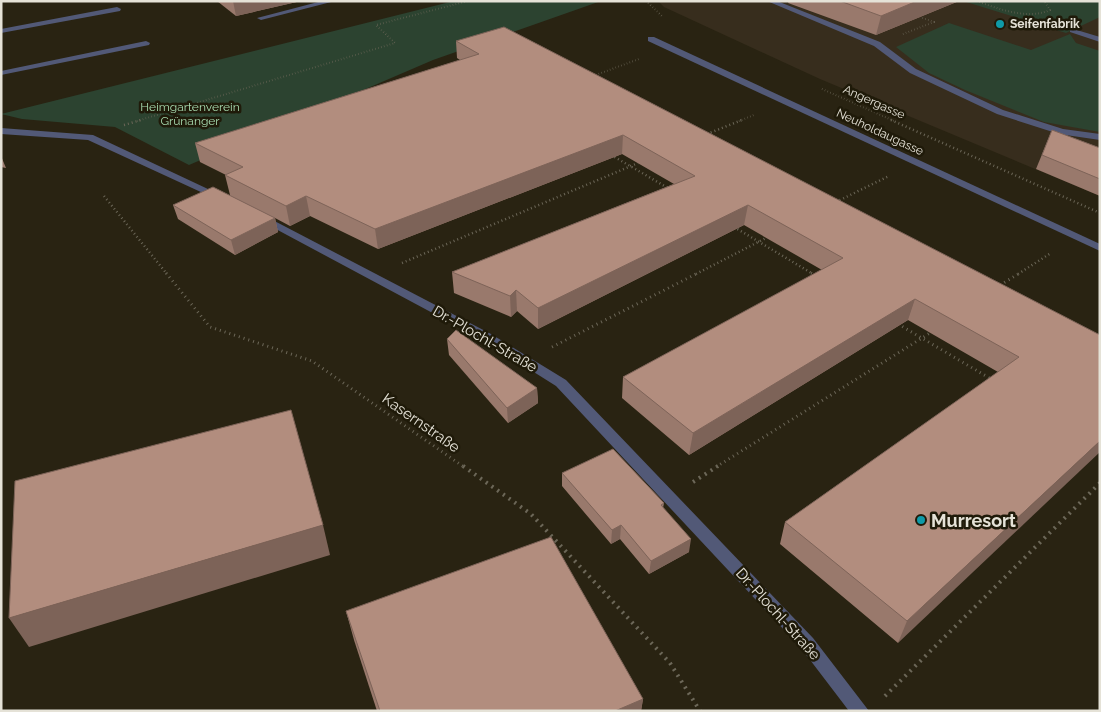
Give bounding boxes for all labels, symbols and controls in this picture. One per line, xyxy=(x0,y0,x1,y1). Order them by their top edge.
place label: Seifenfabrik xyxy=(1010,17,1080,31)
marker: Seifenfabrik xyxy=(994,18,1006,30)
street label: Angergasse xyxy=(841,82,907,122)
park label: Heimgartenverein Grünanger xyxy=(140,100,240,128)
street label: Neuholdaugasse xyxy=(834,106,926,158)
street label: Dr.-Plochl-Straße xyxy=(430,302,541,376)
street label: Kasernstraße xyxy=(379,390,463,456)
place label: Murresort xyxy=(931,510,1016,531)
marker: Murresort xyxy=(915,514,927,526)
street label: Dr.-Plochl-Straße xyxy=(732,564,824,664)

